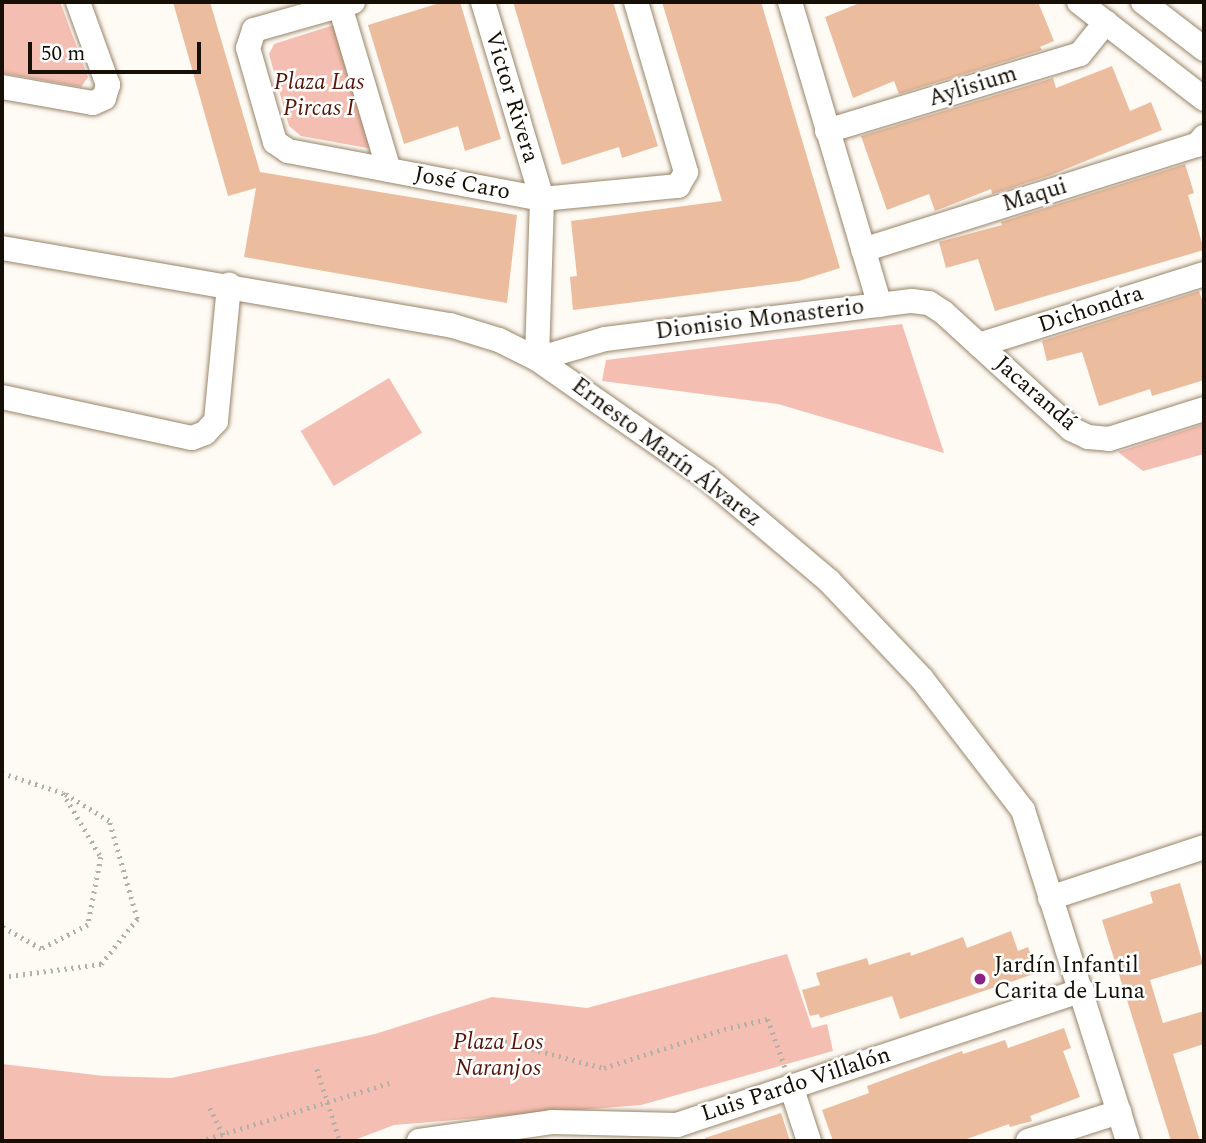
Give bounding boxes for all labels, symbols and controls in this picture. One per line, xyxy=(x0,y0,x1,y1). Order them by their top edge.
scale bar xyxy=(32,28,205,72)
street label: Victor Rivera xyxy=(478,28,544,166)
text: 50 m xyxy=(41,38,85,70)
street label: Aylisium xyxy=(925,60,1021,114)
park label: Plaza Las Pircas I xyxy=(274,69,364,123)
street label: José Caro xyxy=(412,161,512,207)
street label: Maqui xyxy=(999,173,1071,219)
street label: Dichondra xyxy=(1035,280,1147,340)
street label: Dionisio Monasterio xyxy=(654,294,866,346)
street label: Jacarandá xyxy=(988,351,1082,437)
street label: Ernesto Marín Álvarez xyxy=(566,373,766,533)
place label: Jardín Infantil Carita de Luna xyxy=(994,952,1145,1006)
marker: Jardín Infantil Carita de Luna xyxy=(972,971,988,987)
park label: Plaza Los Naranjos xyxy=(453,1029,543,1083)
street label: Luis Pardo Villalón xyxy=(698,1041,894,1129)

